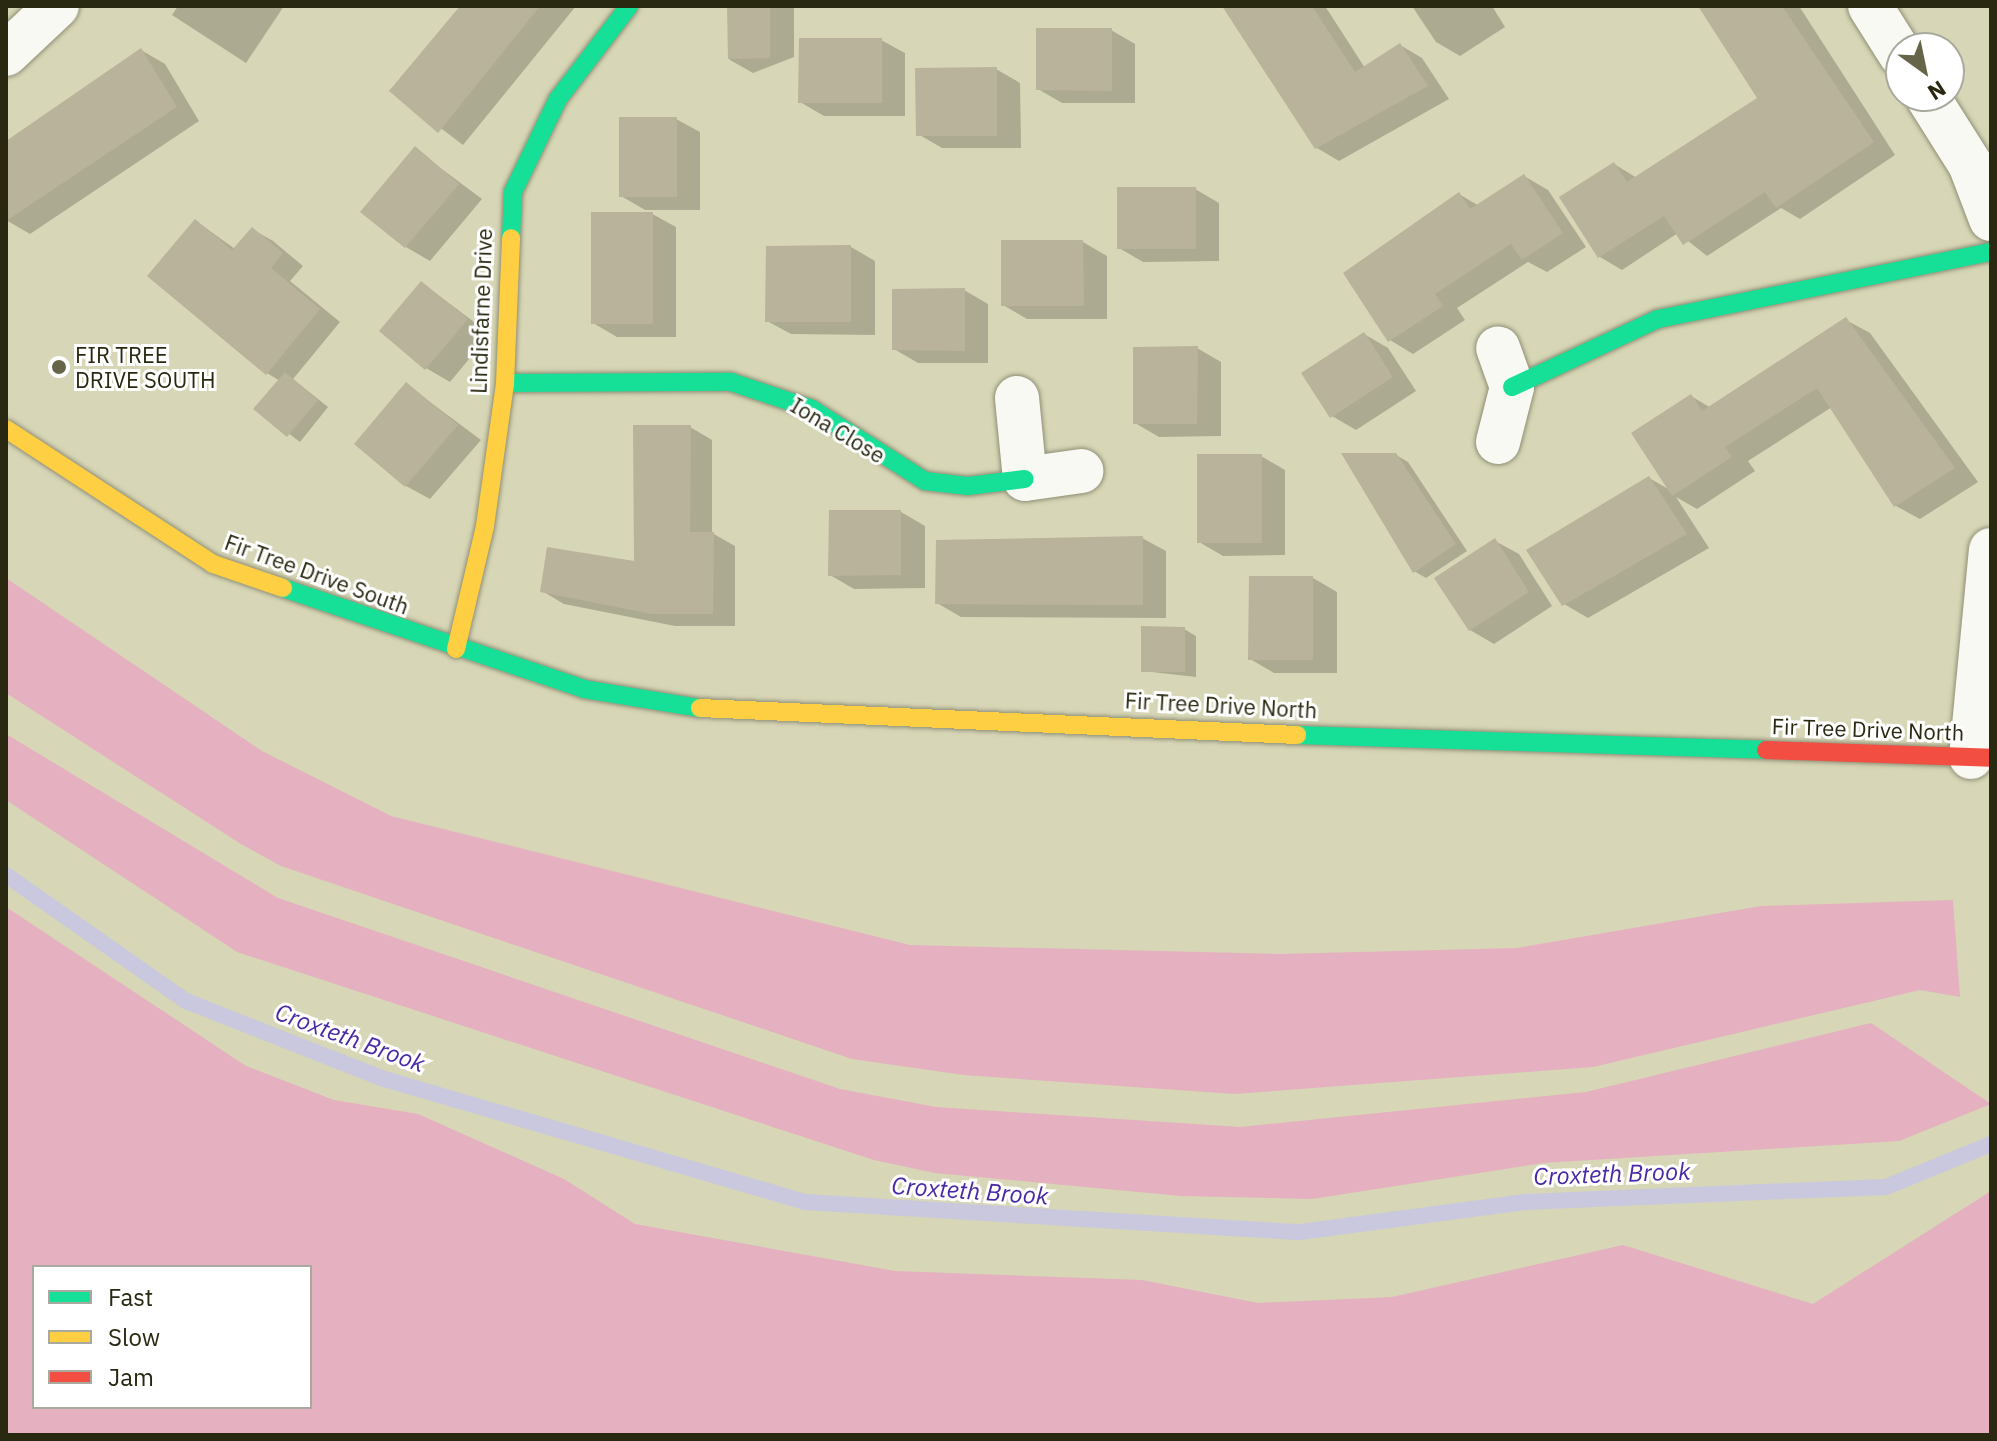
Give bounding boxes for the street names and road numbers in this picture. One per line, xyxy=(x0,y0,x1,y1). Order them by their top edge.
street label: Lindisfarne Drive xyxy=(465,228,497,394)
street label: Iona Close xyxy=(786,392,890,468)
street label: Fir Tree Drive South xyxy=(221,528,413,620)
street label: Fir Tree Drive North xyxy=(1124,687,1318,723)
street label: Fir Tree Drive North xyxy=(1771,712,1965,746)

